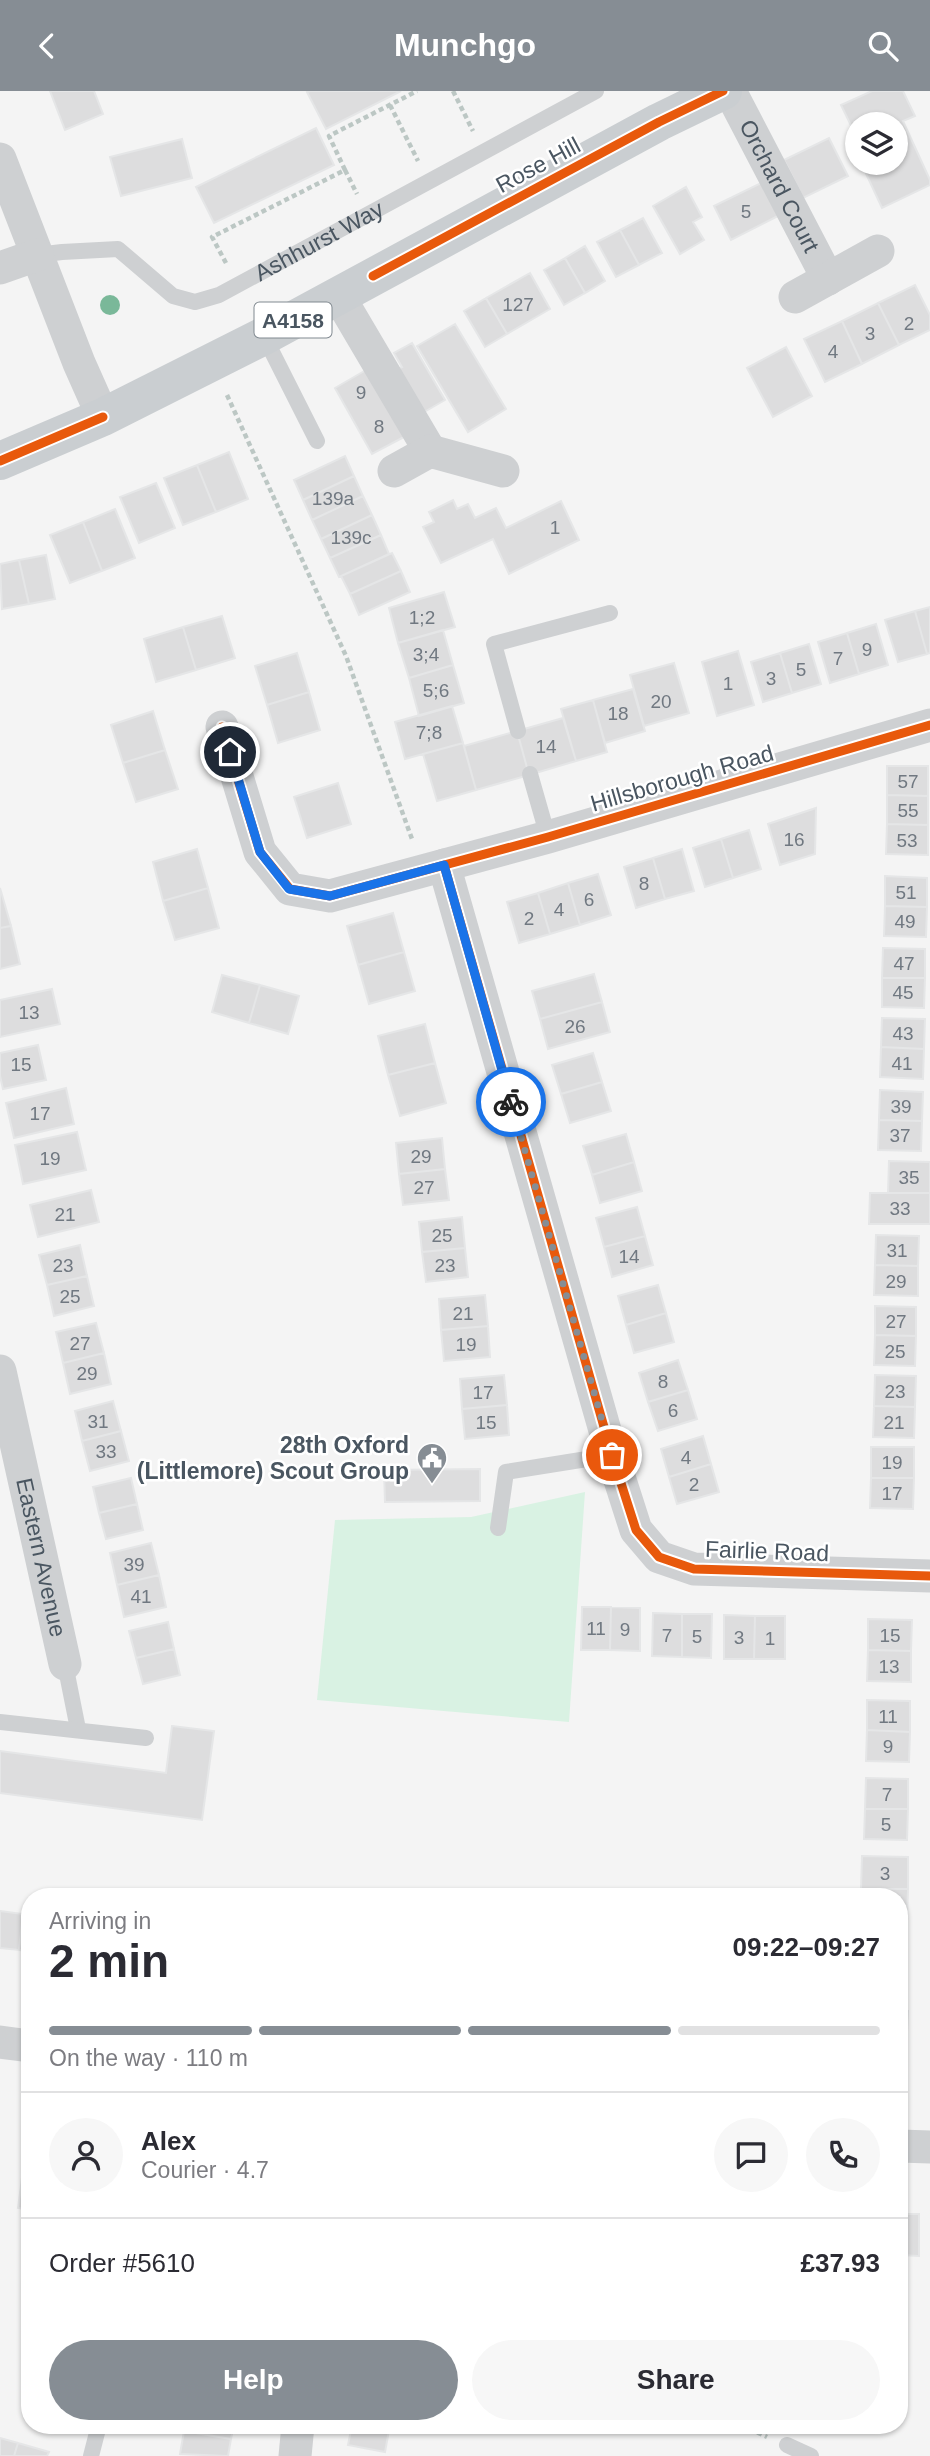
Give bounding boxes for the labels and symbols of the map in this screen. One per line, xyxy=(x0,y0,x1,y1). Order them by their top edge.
street label: Orchard Court xyxy=(734,115,825,257)
street label: Rose Hill xyxy=(491,132,585,198)
street label: Ashhurst Way xyxy=(250,195,388,286)
house number: 5 xyxy=(741,201,751,222)
house number: 127 xyxy=(502,294,534,315)
road number: A4158 xyxy=(254,303,332,337)
house number: 2 xyxy=(904,313,914,334)
house number: 3 xyxy=(865,323,875,344)
house number: 4 xyxy=(828,341,839,362)
house number: 9 xyxy=(356,382,366,403)
house number: 8 xyxy=(374,416,384,437)
house number: 139a xyxy=(312,488,355,509)
house number: 1 xyxy=(550,517,560,538)
house number: 139c xyxy=(330,527,372,548)
house number: 1;2 xyxy=(409,607,435,628)
house number: 9 xyxy=(862,639,872,660)
house number: 3;4 xyxy=(413,644,440,665)
house number: 7 xyxy=(833,648,843,669)
house number: 5 xyxy=(796,659,806,680)
house number: 3 xyxy=(766,668,776,689)
house number: 1 xyxy=(723,673,733,694)
house number: 5;6 xyxy=(423,680,449,701)
house number: 20 xyxy=(650,691,672,712)
house number: 18 xyxy=(607,703,629,724)
pin xyxy=(200,722,260,782)
house number: 7;8 xyxy=(416,722,442,743)
house number: 14 xyxy=(535,736,557,757)
street label: Hillsborough Road xyxy=(587,739,777,817)
house number: 57 xyxy=(897,771,919,792)
house number: 55 xyxy=(897,800,919,821)
house number: 16 xyxy=(783,829,805,850)
house number: 53 xyxy=(896,830,918,851)
house number: 8 xyxy=(639,873,649,894)
house number: 51 xyxy=(895,882,917,903)
house number: 6 xyxy=(584,889,594,910)
house number: 4 xyxy=(554,899,565,920)
house number: 2 xyxy=(524,908,534,929)
house number: 49 xyxy=(894,911,916,932)
house number: 47 xyxy=(893,953,915,974)
house number: 45 xyxy=(892,982,914,1003)
house number: 13 xyxy=(18,1002,40,1023)
house number: 26 xyxy=(564,1016,586,1037)
house number: 43 xyxy=(892,1023,914,1044)
house number: 41 xyxy=(891,1053,913,1074)
house number: 15 xyxy=(10,1054,32,1075)
courier xyxy=(476,1067,546,1137)
house number: 39 xyxy=(890,1096,912,1117)
house number: 17 xyxy=(29,1103,51,1124)
house number: 37 xyxy=(889,1125,911,1146)
house number: 29 xyxy=(410,1146,432,1167)
house number: 19 xyxy=(39,1148,61,1169)
house number: 35 xyxy=(898,1167,920,1188)
house number: 27 xyxy=(413,1177,435,1198)
house number: 33 xyxy=(889,1198,911,1219)
house number: 21 xyxy=(54,1204,76,1225)
house number: 25 xyxy=(431,1225,453,1246)
house number: 31 xyxy=(886,1240,908,1261)
house number: 14 xyxy=(618,1246,640,1267)
house number: 23 xyxy=(52,1255,74,1276)
house number: 23 xyxy=(434,1255,456,1276)
house number: 29 xyxy=(885,1271,907,1292)
house number: 25 xyxy=(59,1286,81,1307)
house number: 21 xyxy=(452,1303,474,1324)
house number: 27 xyxy=(885,1311,907,1332)
house number: 27 xyxy=(69,1333,91,1354)
house number: 19 xyxy=(455,1334,477,1355)
house number: 25 xyxy=(884,1341,906,1362)
house number: 29 xyxy=(76,1363,98,1384)
house number: 8 xyxy=(658,1371,668,1392)
house number: 23 xyxy=(884,1381,906,1402)
house number: 17 xyxy=(472,1382,494,1403)
house number: 6 xyxy=(668,1400,678,1421)
house number: 31 xyxy=(87,1411,109,1432)
house number: 15 xyxy=(475,1412,497,1433)
house number: 21 xyxy=(883,1412,905,1433)
pin xyxy=(582,1425,642,1485)
place label: 28th Oxford (Littlemore) Scout Group xyxy=(137,1432,409,1484)
house number: 33 xyxy=(95,1441,117,1462)
public building icon: 28th Oxford (Littlemore) Scout Group xyxy=(415,1441,449,1485)
house number: 4 xyxy=(681,1447,692,1468)
house number: 19 xyxy=(881,1452,903,1473)
house number: 2 xyxy=(689,1474,699,1495)
street label: Eastern Avenue xyxy=(11,1476,72,1639)
house number: 17 xyxy=(881,1483,903,1504)
street label: Fairlie Road xyxy=(705,1536,829,1566)
house number: 39 xyxy=(123,1554,145,1575)
house number: 41 xyxy=(130,1586,152,1607)
house number: 11 xyxy=(586,1618,606,1639)
house number: 9 xyxy=(620,1619,630,1640)
house number: 7 xyxy=(662,1625,672,1646)
house number: 15 xyxy=(879,1625,901,1646)
house number: 5 xyxy=(692,1626,702,1647)
house number: 3 xyxy=(734,1627,744,1648)
house number: 1 xyxy=(765,1628,775,1649)
house number: 13 xyxy=(878,1656,900,1677)
house number: 11 xyxy=(878,1706,898,1727)
house number: 9 xyxy=(883,1736,893,1757)
house number: 7 xyxy=(882,1784,892,1805)
house number: 5 xyxy=(881,1814,891,1835)
house number: 3 xyxy=(880,1863,890,1884)

